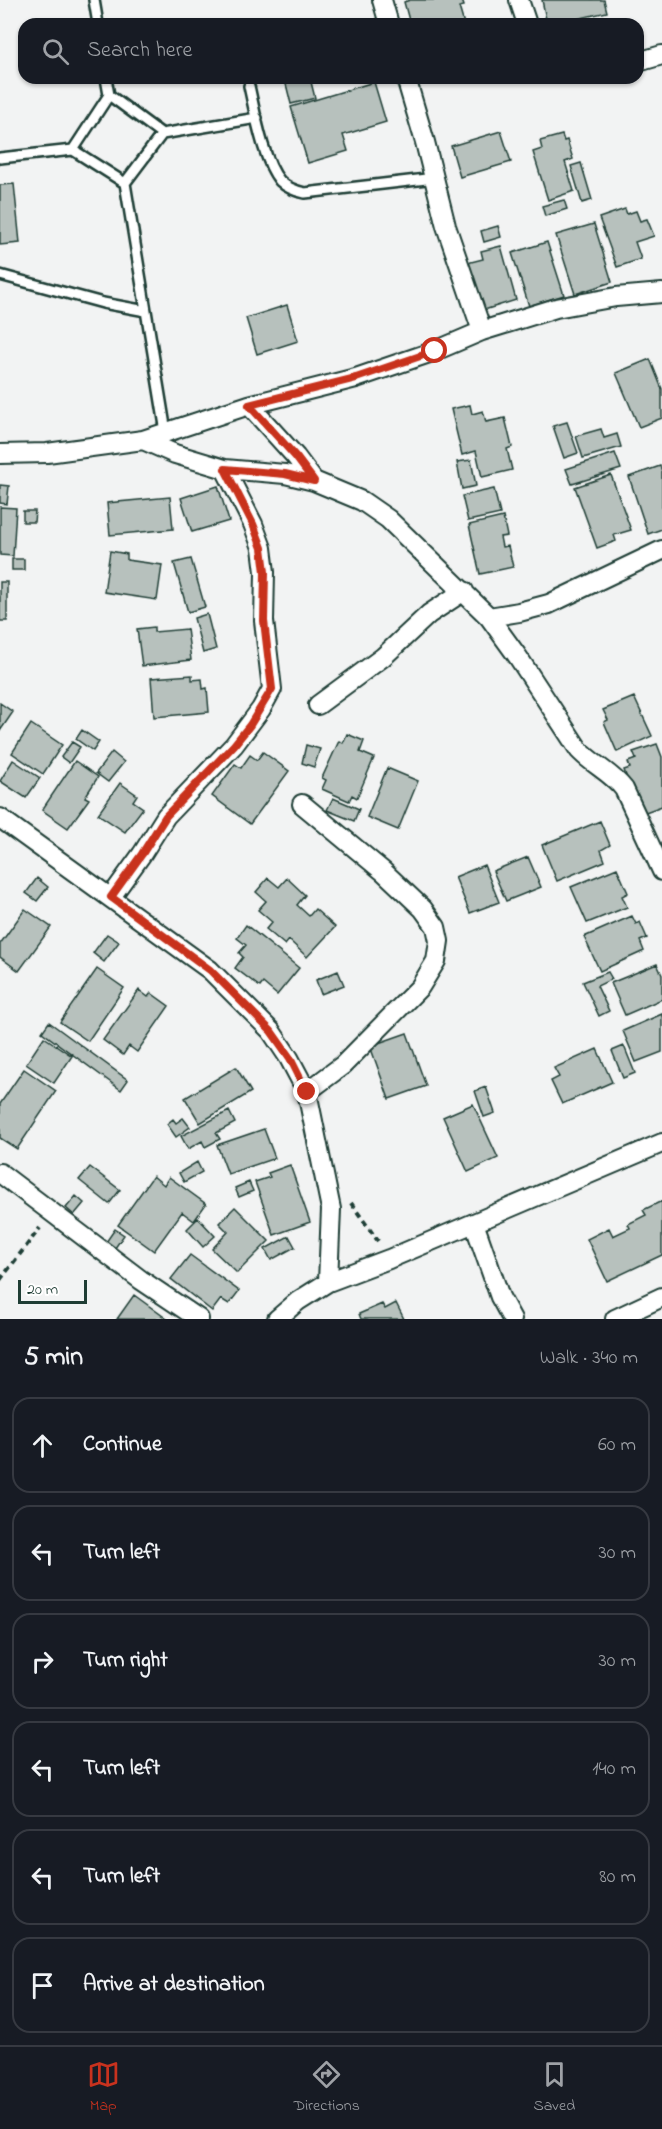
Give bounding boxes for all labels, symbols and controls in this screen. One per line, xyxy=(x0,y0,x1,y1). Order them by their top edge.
search box xyxy=(18,18,644,84)
icon: search xyxy=(39,35,72,68)
text: Search here xyxy=(87,35,192,67)
route start xyxy=(421,337,447,363)
route end xyxy=(293,1078,319,1104)
scale bar xyxy=(18,1277,87,1304)
text: 20 m xyxy=(27,1278,58,1302)
text: 5 min xyxy=(24,1339,83,1377)
text: Walk · 340 m xyxy=(540,1344,638,1373)
icon: ahead xyxy=(26,1429,59,1462)
text: Continue xyxy=(83,1429,162,1461)
text: 60 m xyxy=(598,1431,636,1460)
icon: left xyxy=(26,1537,59,1570)
text: Turn left xyxy=(83,1537,160,1569)
text: 30 m xyxy=(599,1539,636,1568)
icon: right xyxy=(26,1645,59,1678)
text: Turn right xyxy=(83,1645,168,1677)
text: 30 m xyxy=(599,1647,636,1676)
icon: left xyxy=(26,1753,59,1786)
text: Turn left xyxy=(83,1753,160,1785)
text: 140 m xyxy=(592,1755,636,1784)
icon: left xyxy=(26,1861,59,1894)
text: Turn left xyxy=(83,1861,160,1893)
text: 80 m xyxy=(599,1863,636,1892)
icon: arrive xyxy=(26,1969,59,2002)
text: Arrive at destination xyxy=(83,1969,265,2001)
tab: Map xyxy=(87,2058,120,2118)
tab: Directions xyxy=(293,2058,360,2118)
tab: Saved xyxy=(533,2058,575,2118)

